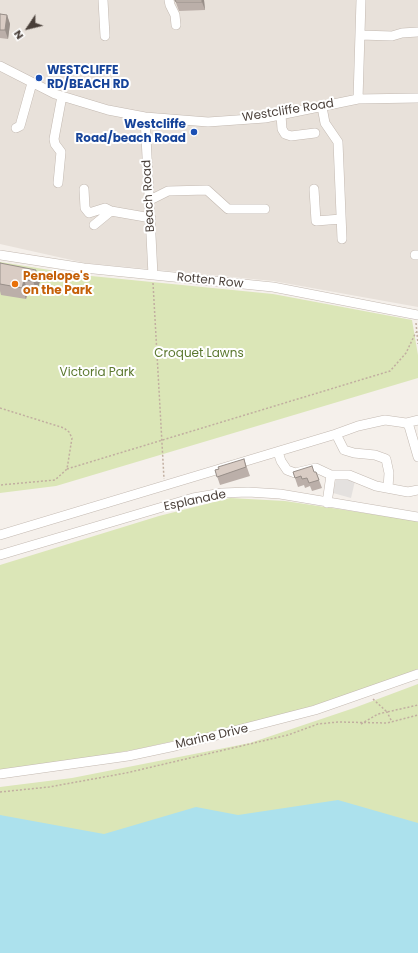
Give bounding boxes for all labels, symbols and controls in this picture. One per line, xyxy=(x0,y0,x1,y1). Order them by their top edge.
north arrow xyxy=(8,8,48,48)
text: N xyxy=(9,27,27,43)
place label: WESTCLIFFE RD/BEACH RD xyxy=(47,64,129,92)
marker: WESTCLIFFE RD/BEACH RD xyxy=(34,73,44,83)
street label: Westcliffe Road xyxy=(241,97,335,125)
place label: Westcliffe Road/beach Road xyxy=(75,118,186,146)
marker: Westcliffe Road/beach Road xyxy=(189,127,199,137)
street label: Beach Road xyxy=(140,160,158,232)
place label: Penelope's on the Park xyxy=(23,270,92,298)
street label: Rotten Row xyxy=(176,270,244,292)
marker: Penelope's on the Park xyxy=(10,279,20,289)
park label: Croquet Lawns xyxy=(154,347,244,361)
park label: Victoria Park xyxy=(60,366,134,380)
street label: Esplanade xyxy=(163,487,227,515)
street label: Marine Drive xyxy=(174,722,250,752)

